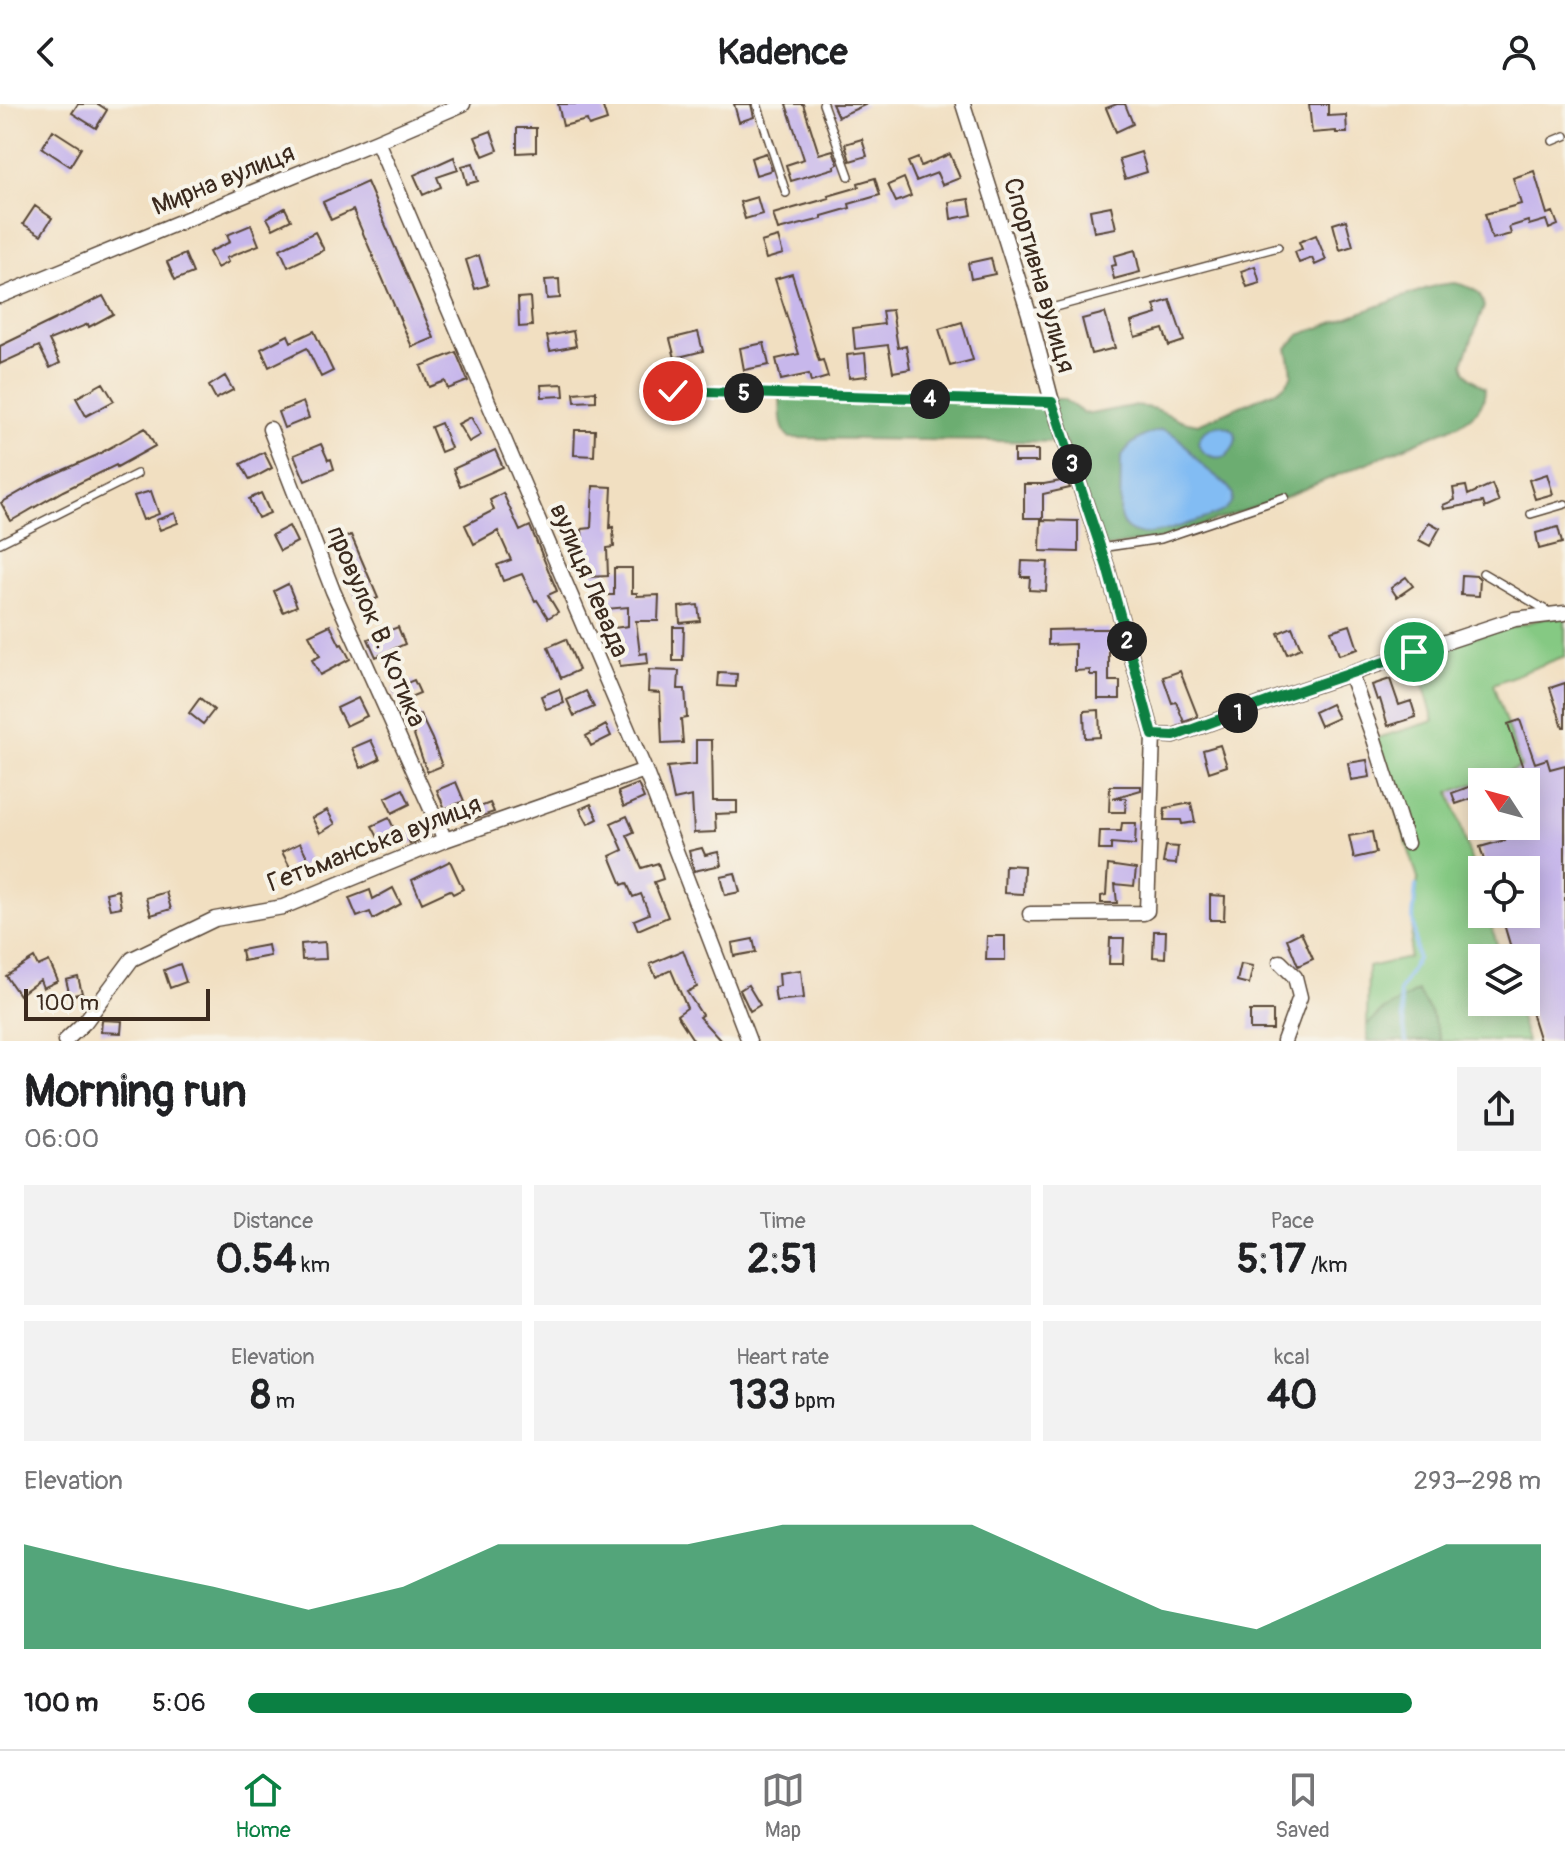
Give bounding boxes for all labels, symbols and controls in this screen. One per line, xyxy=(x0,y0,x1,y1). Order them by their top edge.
icon: back xyxy=(24,30,68,74)
text: Kadence xyxy=(718,30,847,75)
icon: person xyxy=(1497,30,1541,74)
street label: Мирна вулиця xyxy=(147,137,299,223)
street label: Спортивна вулиця xyxy=(996,174,1082,376)
pin xyxy=(639,357,707,425)
icon: check xyxy=(651,369,695,413)
pin: 5 xyxy=(724,373,764,413)
text: 5 xyxy=(738,379,750,407)
pin: 4 xyxy=(910,379,950,419)
text: 4 xyxy=(924,385,936,413)
pin: 3 xyxy=(1052,444,1092,484)
text: 3 xyxy=(1066,450,1078,478)
street label: вулиця Левада xyxy=(542,499,636,662)
street label: провулок В. Котика xyxy=(319,521,433,732)
pin xyxy=(1380,618,1448,686)
pin: 2 xyxy=(1107,621,1147,661)
text: 2 xyxy=(1121,627,1133,655)
icon: arrive xyxy=(1392,630,1436,674)
pin: 1 xyxy=(1218,693,1258,733)
text: 1 xyxy=(1234,699,1242,727)
north arrow xyxy=(1468,768,1540,840)
map controls xyxy=(1468,768,1540,1016)
street label: Гетьманська вулиця xyxy=(263,788,486,899)
button: locate xyxy=(1468,856,1540,928)
button: layers xyxy=(1468,944,1540,1016)
scale bar xyxy=(24,985,210,1021)
text: 100 m xyxy=(36,989,99,1017)
text: Morning run xyxy=(24,1065,247,1120)
button: share xyxy=(1457,1067,1541,1151)
text: 06:00 xyxy=(24,1123,99,1155)
text: Distance xyxy=(233,1207,313,1235)
text: Time xyxy=(760,1207,805,1235)
text: Pace xyxy=(1270,1207,1314,1235)
text: 0.54 xyxy=(216,1235,297,1284)
text: 2:51 xyxy=(747,1235,818,1284)
text: 5:17 xyxy=(1237,1235,1306,1284)
text: km xyxy=(297,1251,330,1279)
text: /km xyxy=(1306,1251,1347,1279)
text: Elevation xyxy=(231,1343,315,1371)
text: Heart rate xyxy=(736,1343,829,1371)
text: kcal xyxy=(1274,1343,1310,1371)
text: 8 xyxy=(251,1371,271,1420)
text: 133 xyxy=(730,1371,790,1420)
text: 40 xyxy=(1267,1371,1317,1420)
text: m xyxy=(271,1387,295,1415)
text: bpm xyxy=(790,1387,835,1415)
text: Elevation xyxy=(24,1465,123,1497)
text: 293–298 m xyxy=(1413,1465,1541,1497)
text: 100 m xyxy=(24,1687,98,1719)
text: 5:06 xyxy=(152,1687,206,1719)
tab: Home xyxy=(235,1768,291,1844)
tab: Map xyxy=(761,1768,805,1844)
tab: Saved xyxy=(1275,1768,1330,1844)

